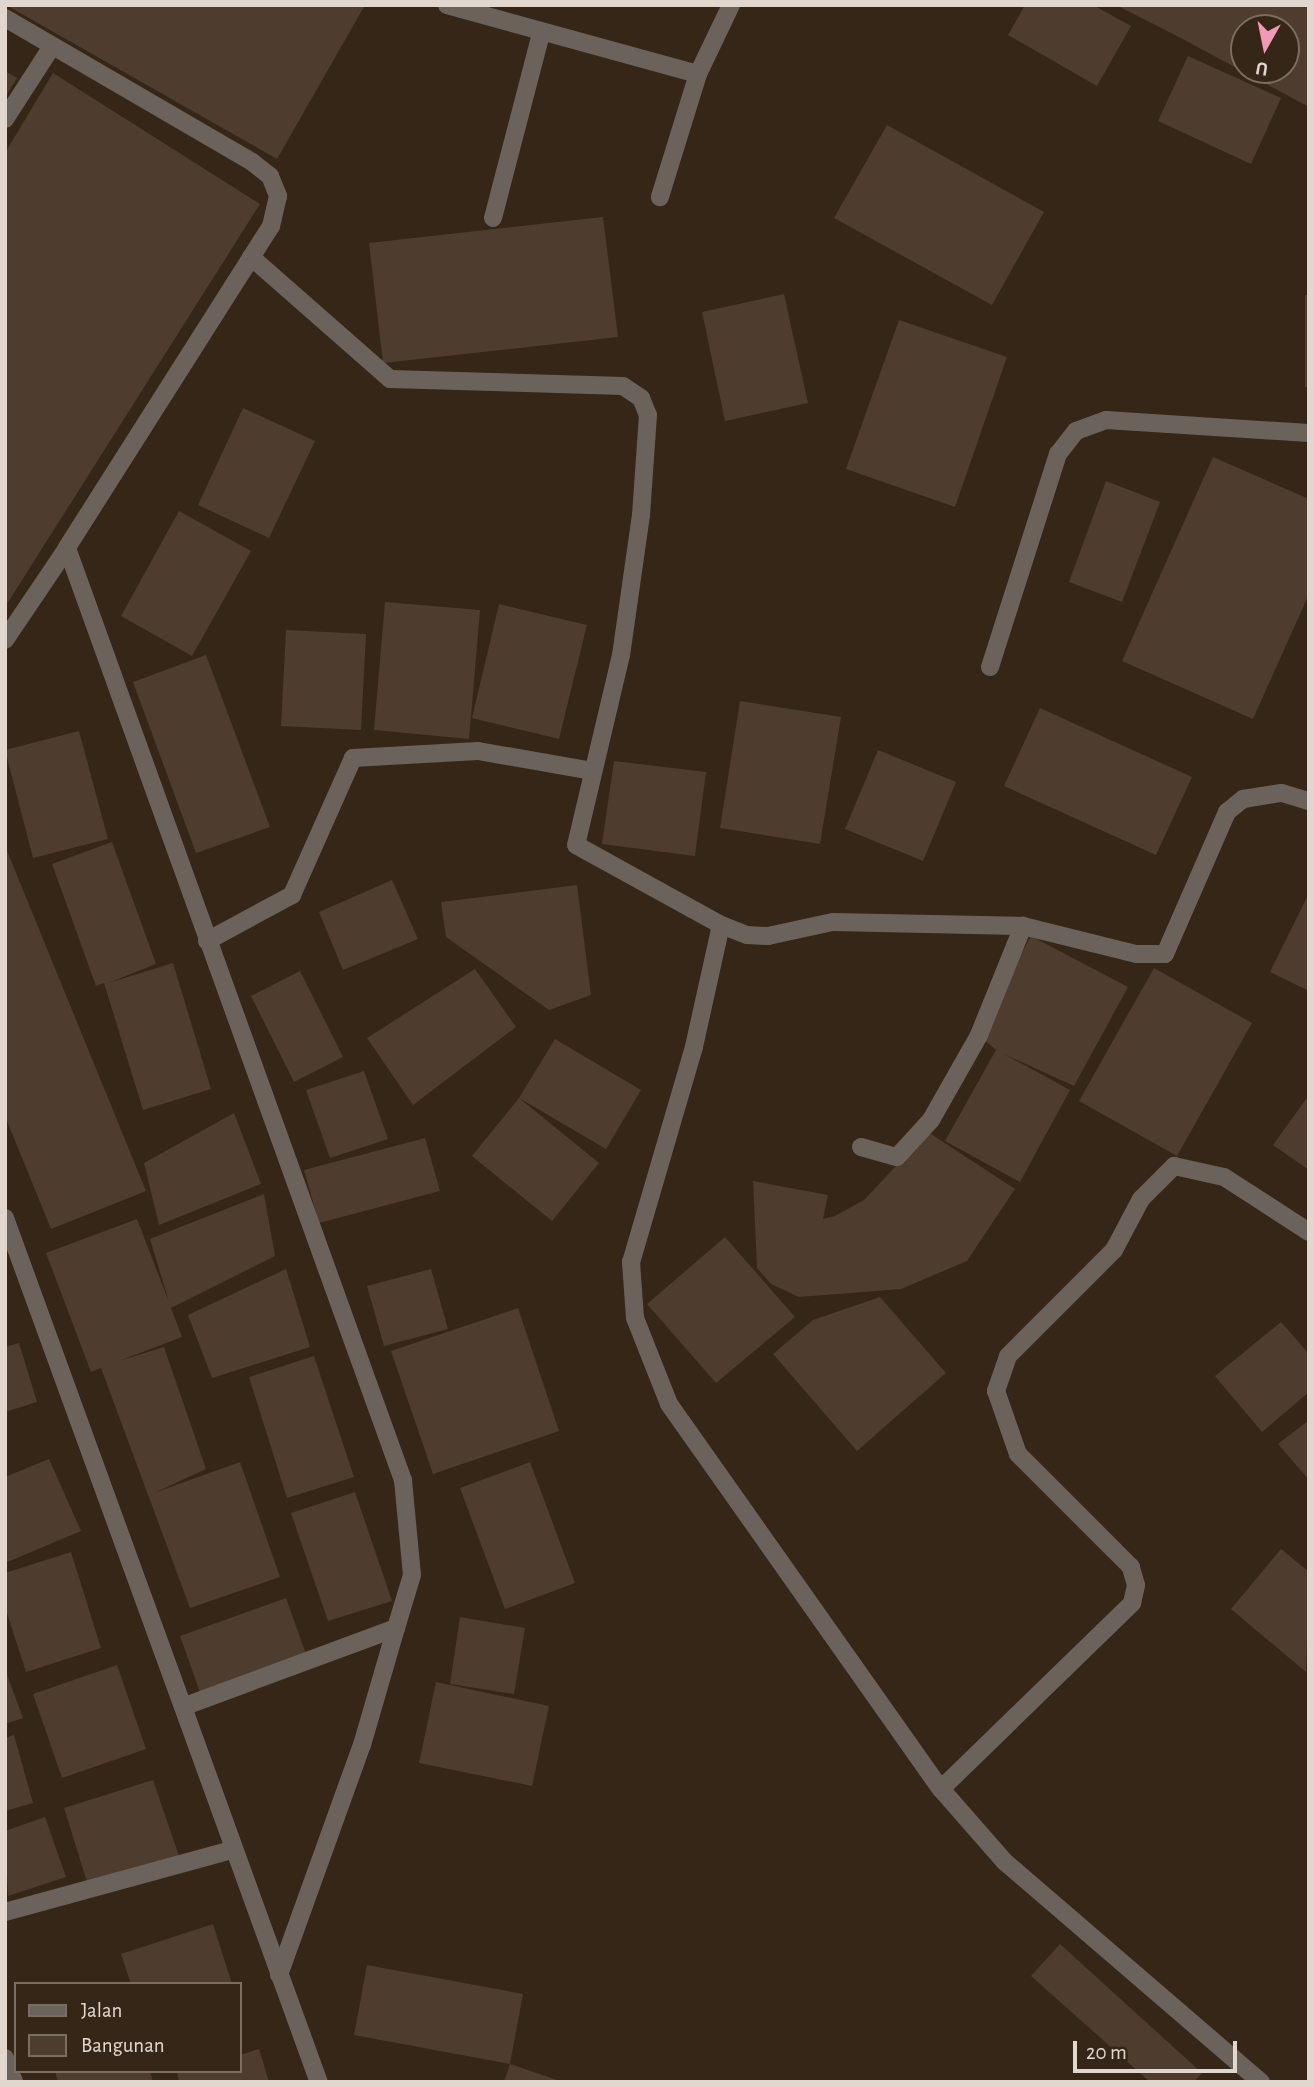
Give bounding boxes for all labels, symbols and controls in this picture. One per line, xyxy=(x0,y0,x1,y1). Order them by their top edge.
north arrow xyxy=(1230,14,1300,84)
text: U xyxy=(1254,58,1269,79)
legend xyxy=(14,1982,242,2073)
text: Jalan xyxy=(81,2000,122,2021)
scale bar xyxy=(1076,2028,1240,2072)
text: Bangunan xyxy=(81,2035,165,2056)
text: 20 m xyxy=(1086,2042,1127,2063)

